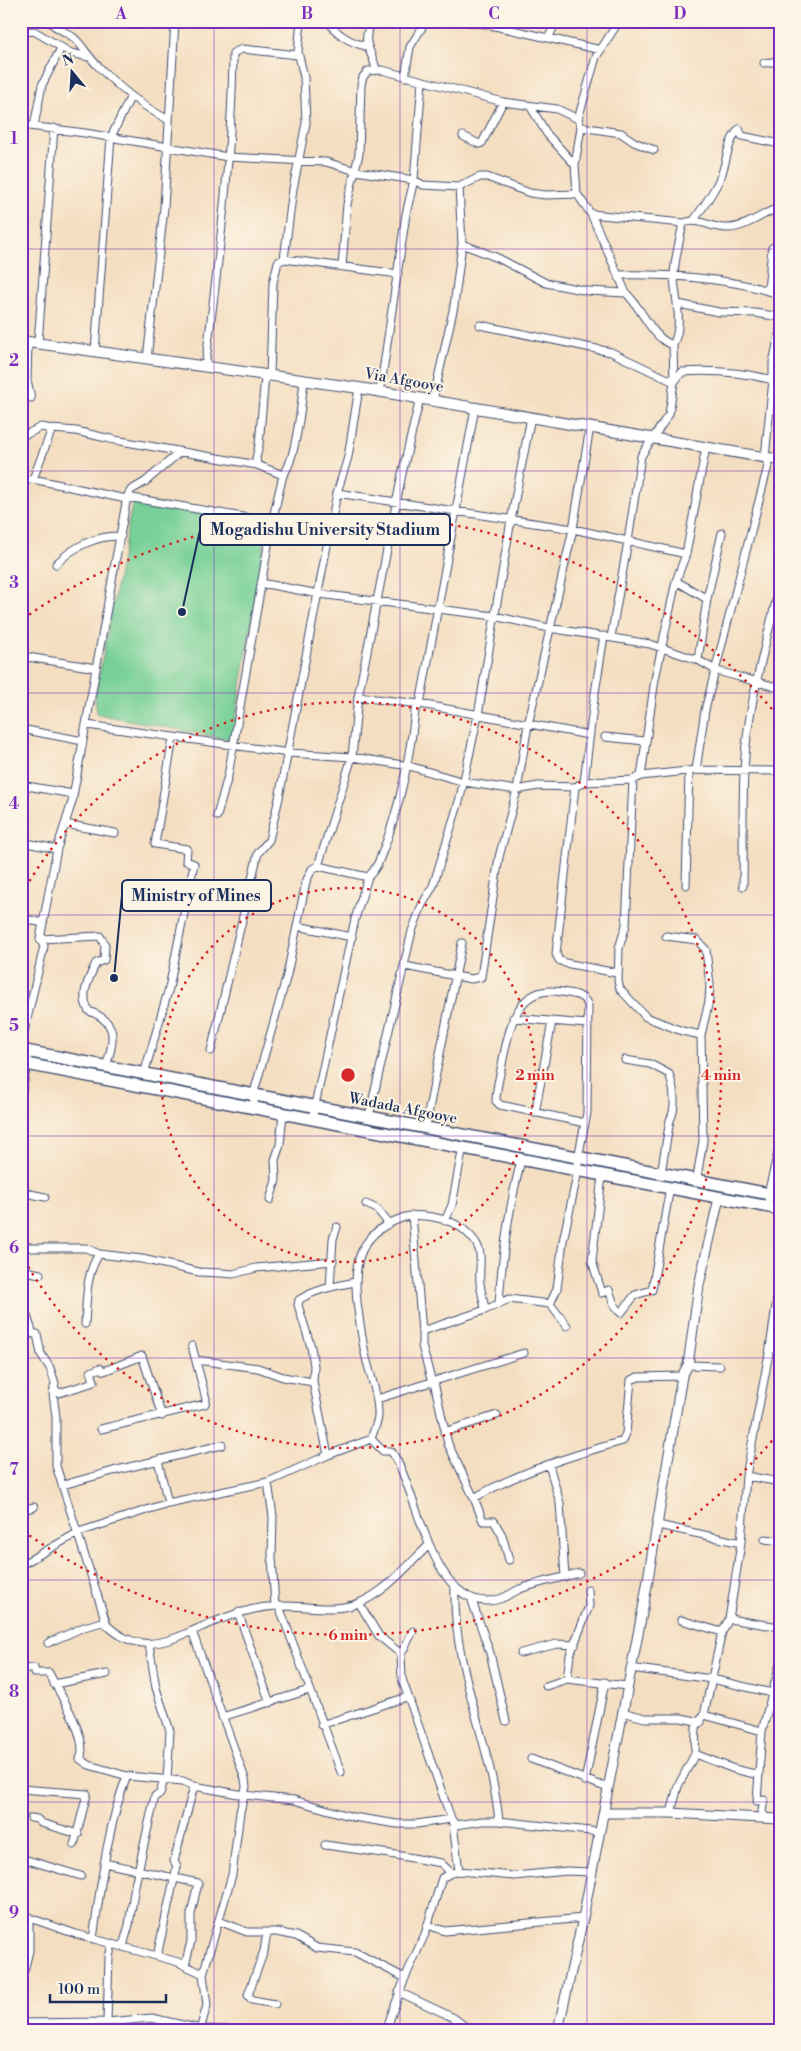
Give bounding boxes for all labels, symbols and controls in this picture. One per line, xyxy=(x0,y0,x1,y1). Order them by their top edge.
text: A xyxy=(114,4,127,24)
text: B xyxy=(301,4,313,24)
text: C xyxy=(488,4,500,24)
text: D xyxy=(674,4,687,24)
north arrow xyxy=(48,48,98,98)
text: N xyxy=(60,50,76,71)
text: 1 xyxy=(10,129,18,149)
text: 2 xyxy=(9,351,19,371)
street label: Via Afgooye xyxy=(362,364,445,397)
callout: Mogadishu University Stadium xyxy=(200,514,450,545)
text: Mogadishu University Stadium xyxy=(210,520,440,540)
text: 3 xyxy=(9,573,19,593)
text: 4 xyxy=(9,794,20,814)
callout: Ministry of Mines xyxy=(122,880,271,911)
text: Ministry of Mines xyxy=(131,886,261,906)
text: 5 xyxy=(9,1016,19,1036)
centre of rings xyxy=(339,1066,357,1084)
text: 2 min xyxy=(515,1066,555,1085)
text: 4 min xyxy=(701,1066,742,1085)
street label: Wadada Afgooye xyxy=(346,1088,459,1128)
text: 6 xyxy=(9,1238,19,1258)
text: 7 xyxy=(9,1460,19,1480)
text: 6 min xyxy=(328,1626,369,1645)
text: 8 xyxy=(9,1682,19,1702)
text: 9 xyxy=(9,1903,19,1923)
scale bar xyxy=(50,1971,166,2003)
text: 100 m xyxy=(58,1980,100,1999)

